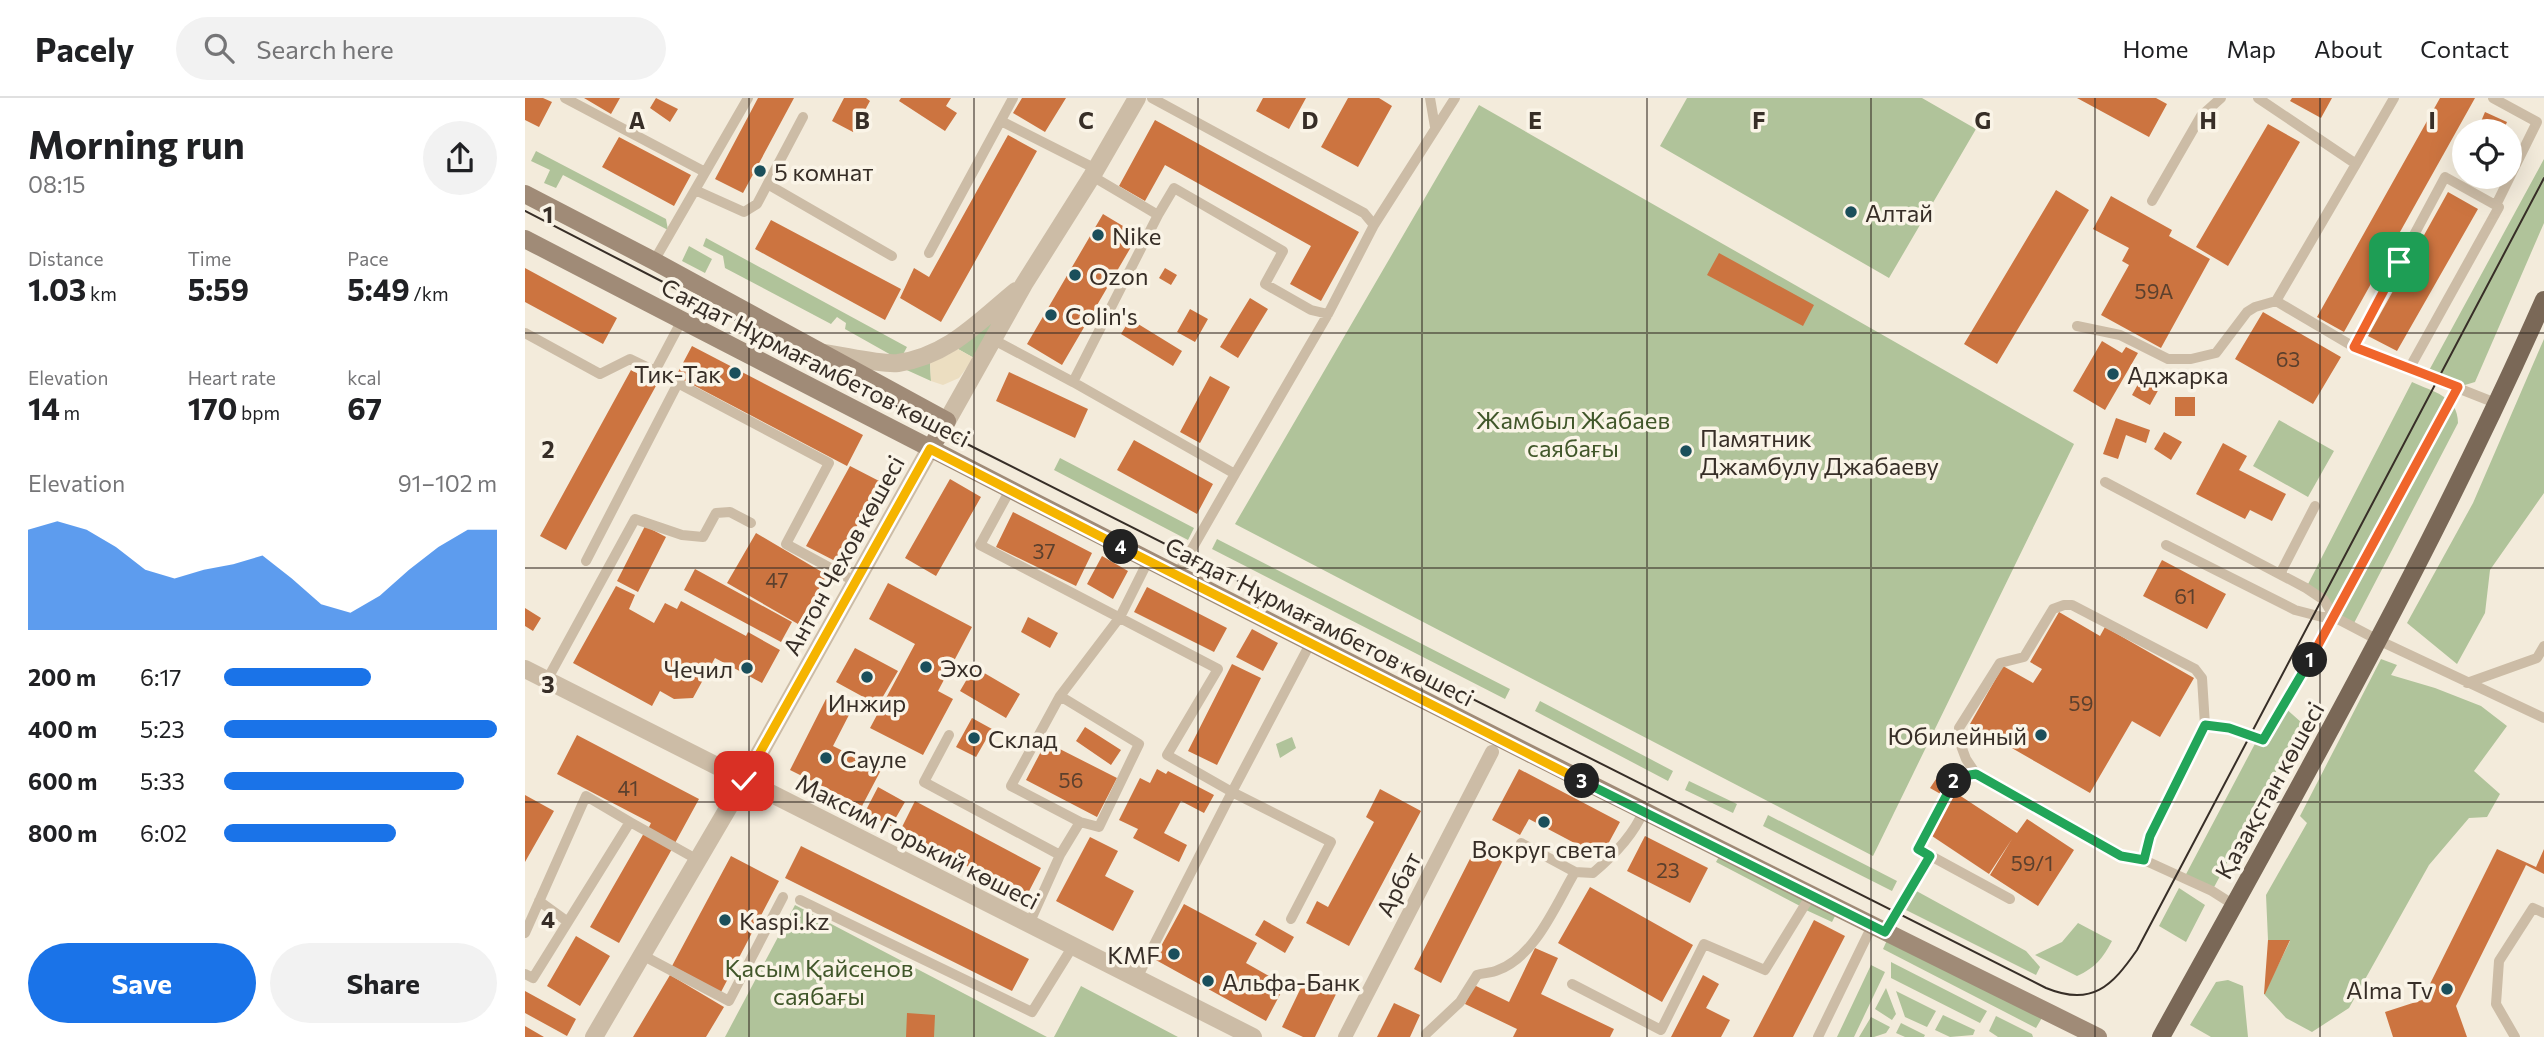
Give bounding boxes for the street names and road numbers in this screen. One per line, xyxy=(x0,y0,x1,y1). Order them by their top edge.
street label: Сағдат Нұрмағамбетов көшесі xyxy=(657,271,975,453)
street label: Антон Чехов көшесі xyxy=(776,450,910,660)
street label: Сағдат Нұрмағамбетов көшесі xyxy=(1161,530,1479,712)
street label: Қазақстан көшесі xyxy=(2208,696,2330,884)
street label: Максим Горький көшесі xyxy=(791,767,1045,915)
street label: Арбат xyxy=(1369,847,1427,921)

